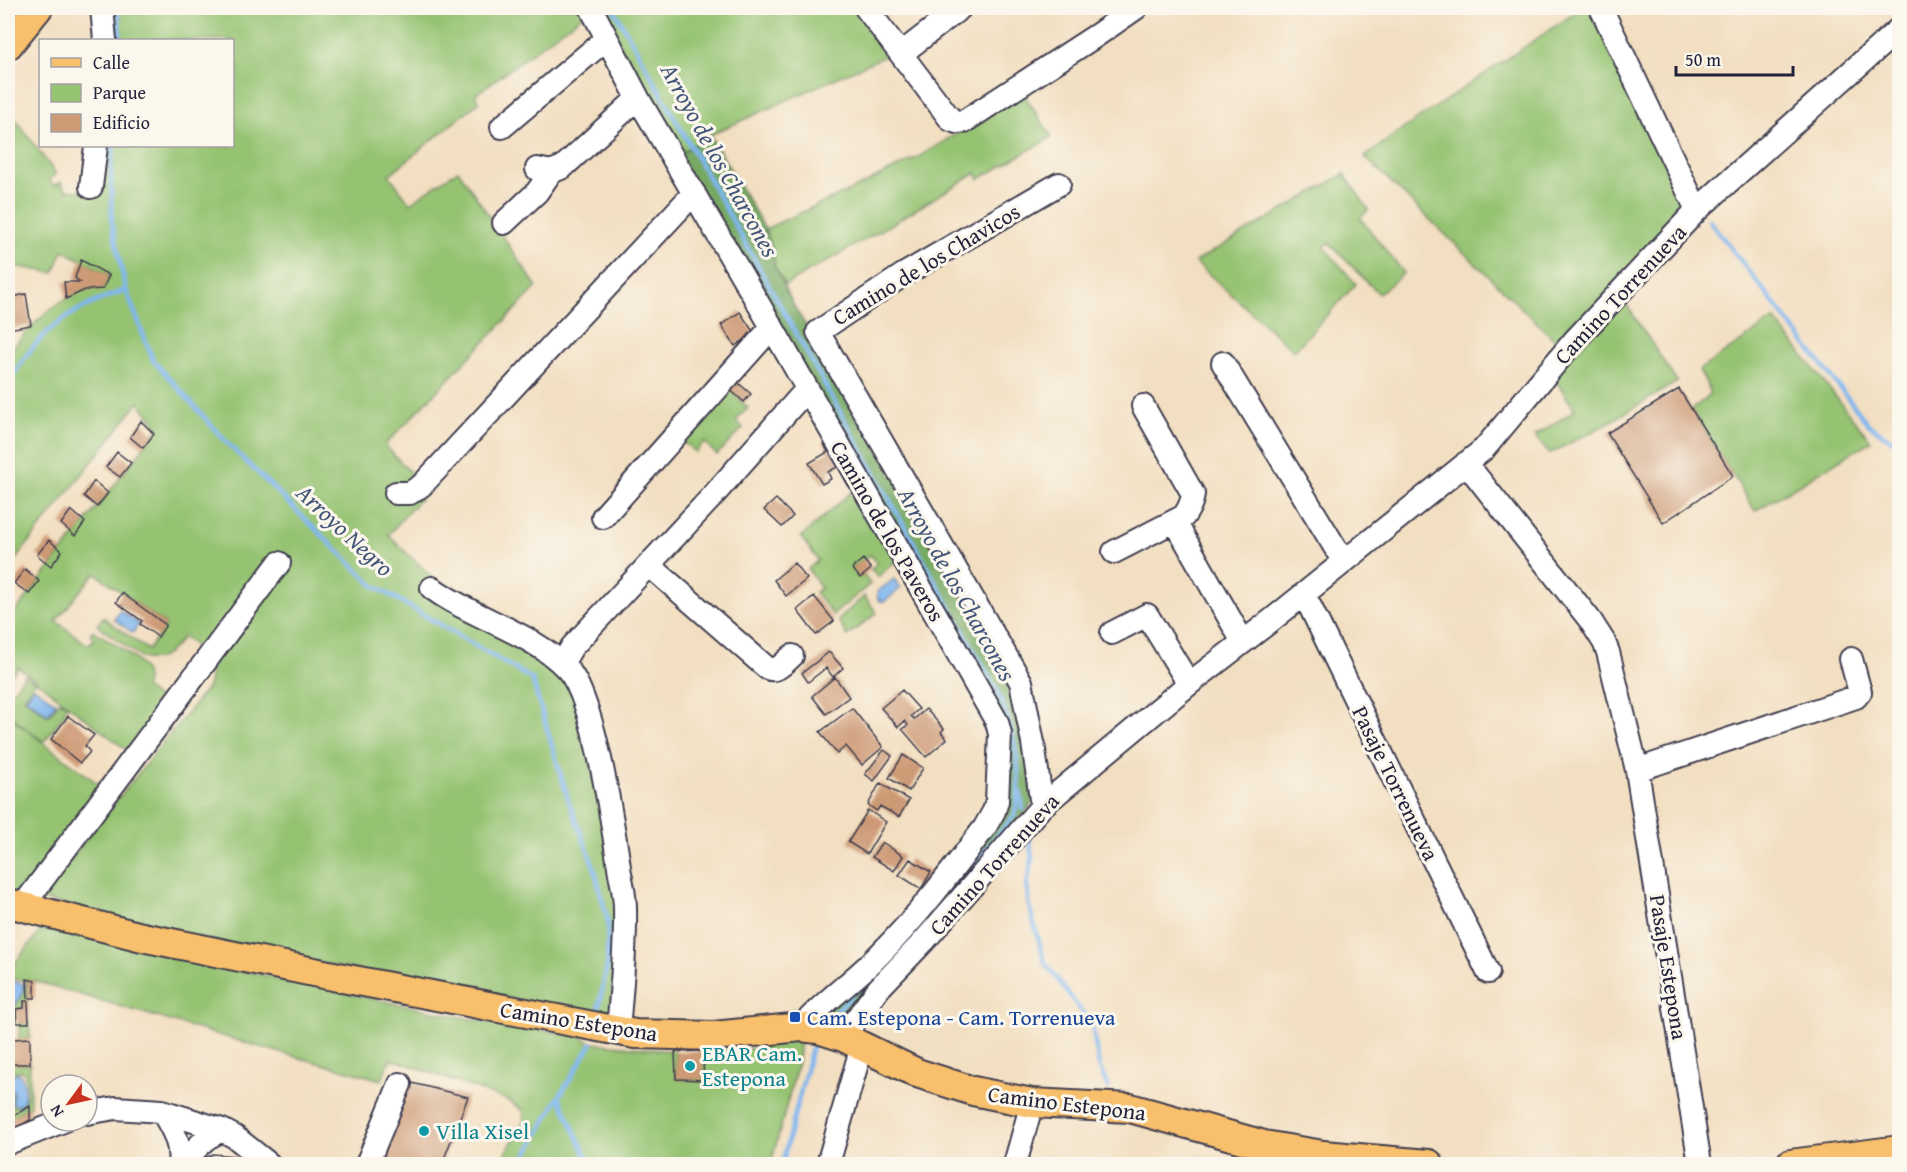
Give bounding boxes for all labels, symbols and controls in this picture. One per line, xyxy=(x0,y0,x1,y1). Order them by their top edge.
legend xyxy=(39,39,234,147)
scale bar xyxy=(1676,39,1793,77)
text: 50 m xyxy=(1685,46,1721,73)
text: Calle xyxy=(93,49,130,76)
water label: Arroyo de los Charcones xyxy=(652,56,788,264)
text: Parque xyxy=(93,79,146,106)
text: Edificio xyxy=(93,109,150,136)
street label: Camino de los Chavicos xyxy=(826,195,1026,333)
street label: Camino Torrenueva xyxy=(1546,216,1694,371)
street label: Camino de los Paveros xyxy=(823,435,953,627)
water label: Arroyo Negro xyxy=(288,475,401,584)
water label: Arroyo de los Charcones xyxy=(889,480,1025,688)
street label: Pasaje Torrenueva xyxy=(1345,700,1448,866)
street label: Camino Torrenueva xyxy=(921,786,1067,942)
street label: Pasaje Estepona xyxy=(1642,892,1696,1042)
street label: Camino Estepona xyxy=(498,993,660,1049)
place label: Cam. Estepona - Cam. Torrenueva xyxy=(807,1001,1116,1033)
marker: Cam. Estepona - Cam. Torrenueva xyxy=(788,1010,802,1024)
place label: EBAR Cam. Estepona xyxy=(702,1037,802,1094)
marker: EBAR Cam. Estepona xyxy=(683,1059,697,1073)
north arrow xyxy=(39,1073,99,1133)
street label: Camino Estepona xyxy=(986,1077,1148,1129)
text: N xyxy=(43,1100,69,1122)
place label: Villa Xisel xyxy=(436,1115,529,1147)
marker: Villa Xisel xyxy=(417,1124,431,1138)

